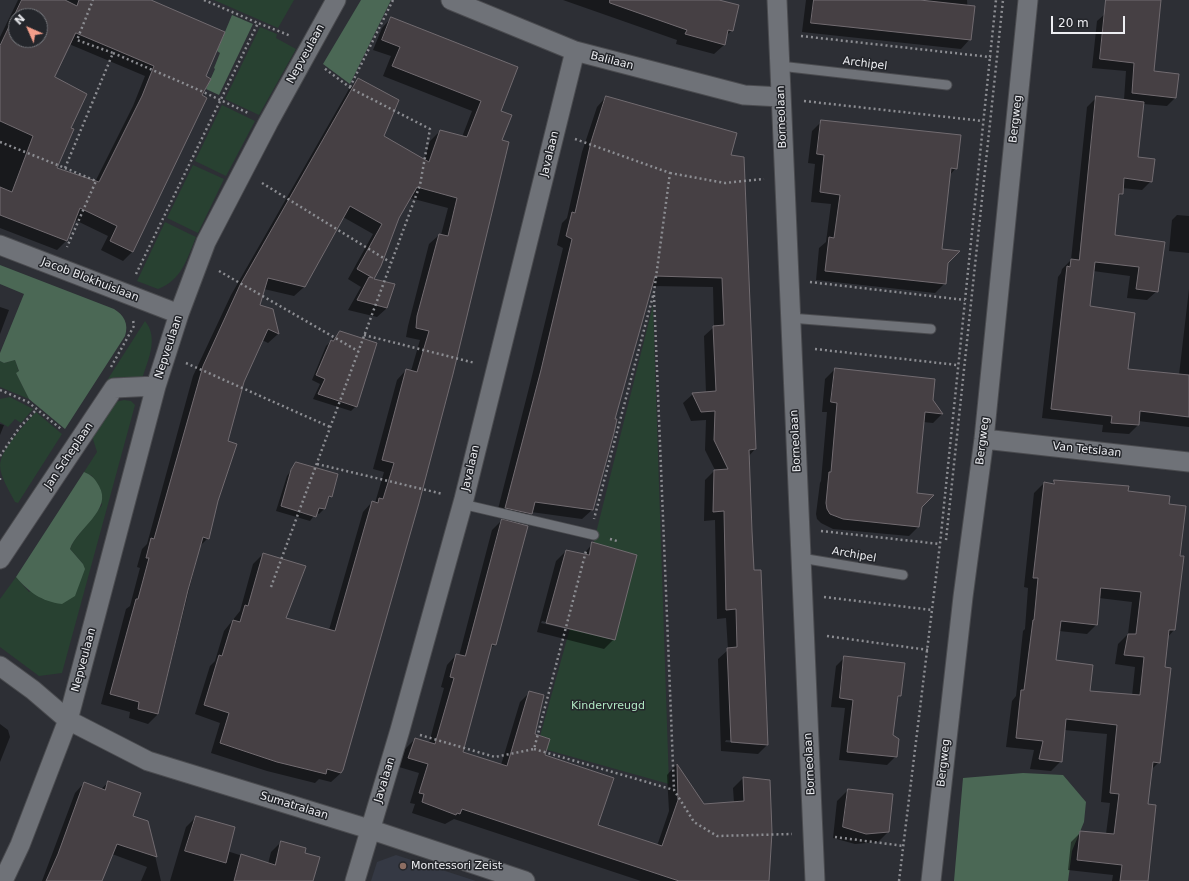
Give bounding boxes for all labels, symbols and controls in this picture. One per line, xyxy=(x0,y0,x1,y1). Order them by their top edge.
north arrow xyxy=(8,8,48,48)
scale bar xyxy=(1053,8,1127,34)
text: N xyxy=(12,12,28,28)
text: 20 m xyxy=(1058,16,1089,30)
street label: Nepveulaan xyxy=(284,22,328,86)
street label: Balilaan xyxy=(589,49,635,73)
street label: Archipel xyxy=(842,55,888,73)
street label: Borneolaan xyxy=(774,85,790,149)
street label: Bergweg xyxy=(1007,94,1025,144)
street label: Javalaan xyxy=(538,130,562,178)
street label: Jacob Blokhuislaan xyxy=(39,255,141,305)
street label: Nepveulaan xyxy=(153,314,185,380)
street label: Borneolaan xyxy=(788,409,804,473)
street label: Bergweg xyxy=(974,416,992,466)
street label: Jan Scheplaan xyxy=(42,420,96,492)
street label: Van Tetslaan xyxy=(1052,440,1122,460)
street label: Javalaan xyxy=(459,444,483,492)
street label: Archipel xyxy=(831,545,877,565)
street label: Nepveulaan xyxy=(69,627,99,693)
park label: Kindervreugd xyxy=(571,699,645,713)
street label: Borneolaan xyxy=(802,732,818,796)
street label: Bergweg xyxy=(935,738,953,788)
street label: Javalaan xyxy=(372,756,398,804)
street label: Sumatralaan xyxy=(258,789,330,823)
place label: Montessori Zeist xyxy=(411,859,502,873)
marker: Montessori Zeist xyxy=(398,861,408,871)

